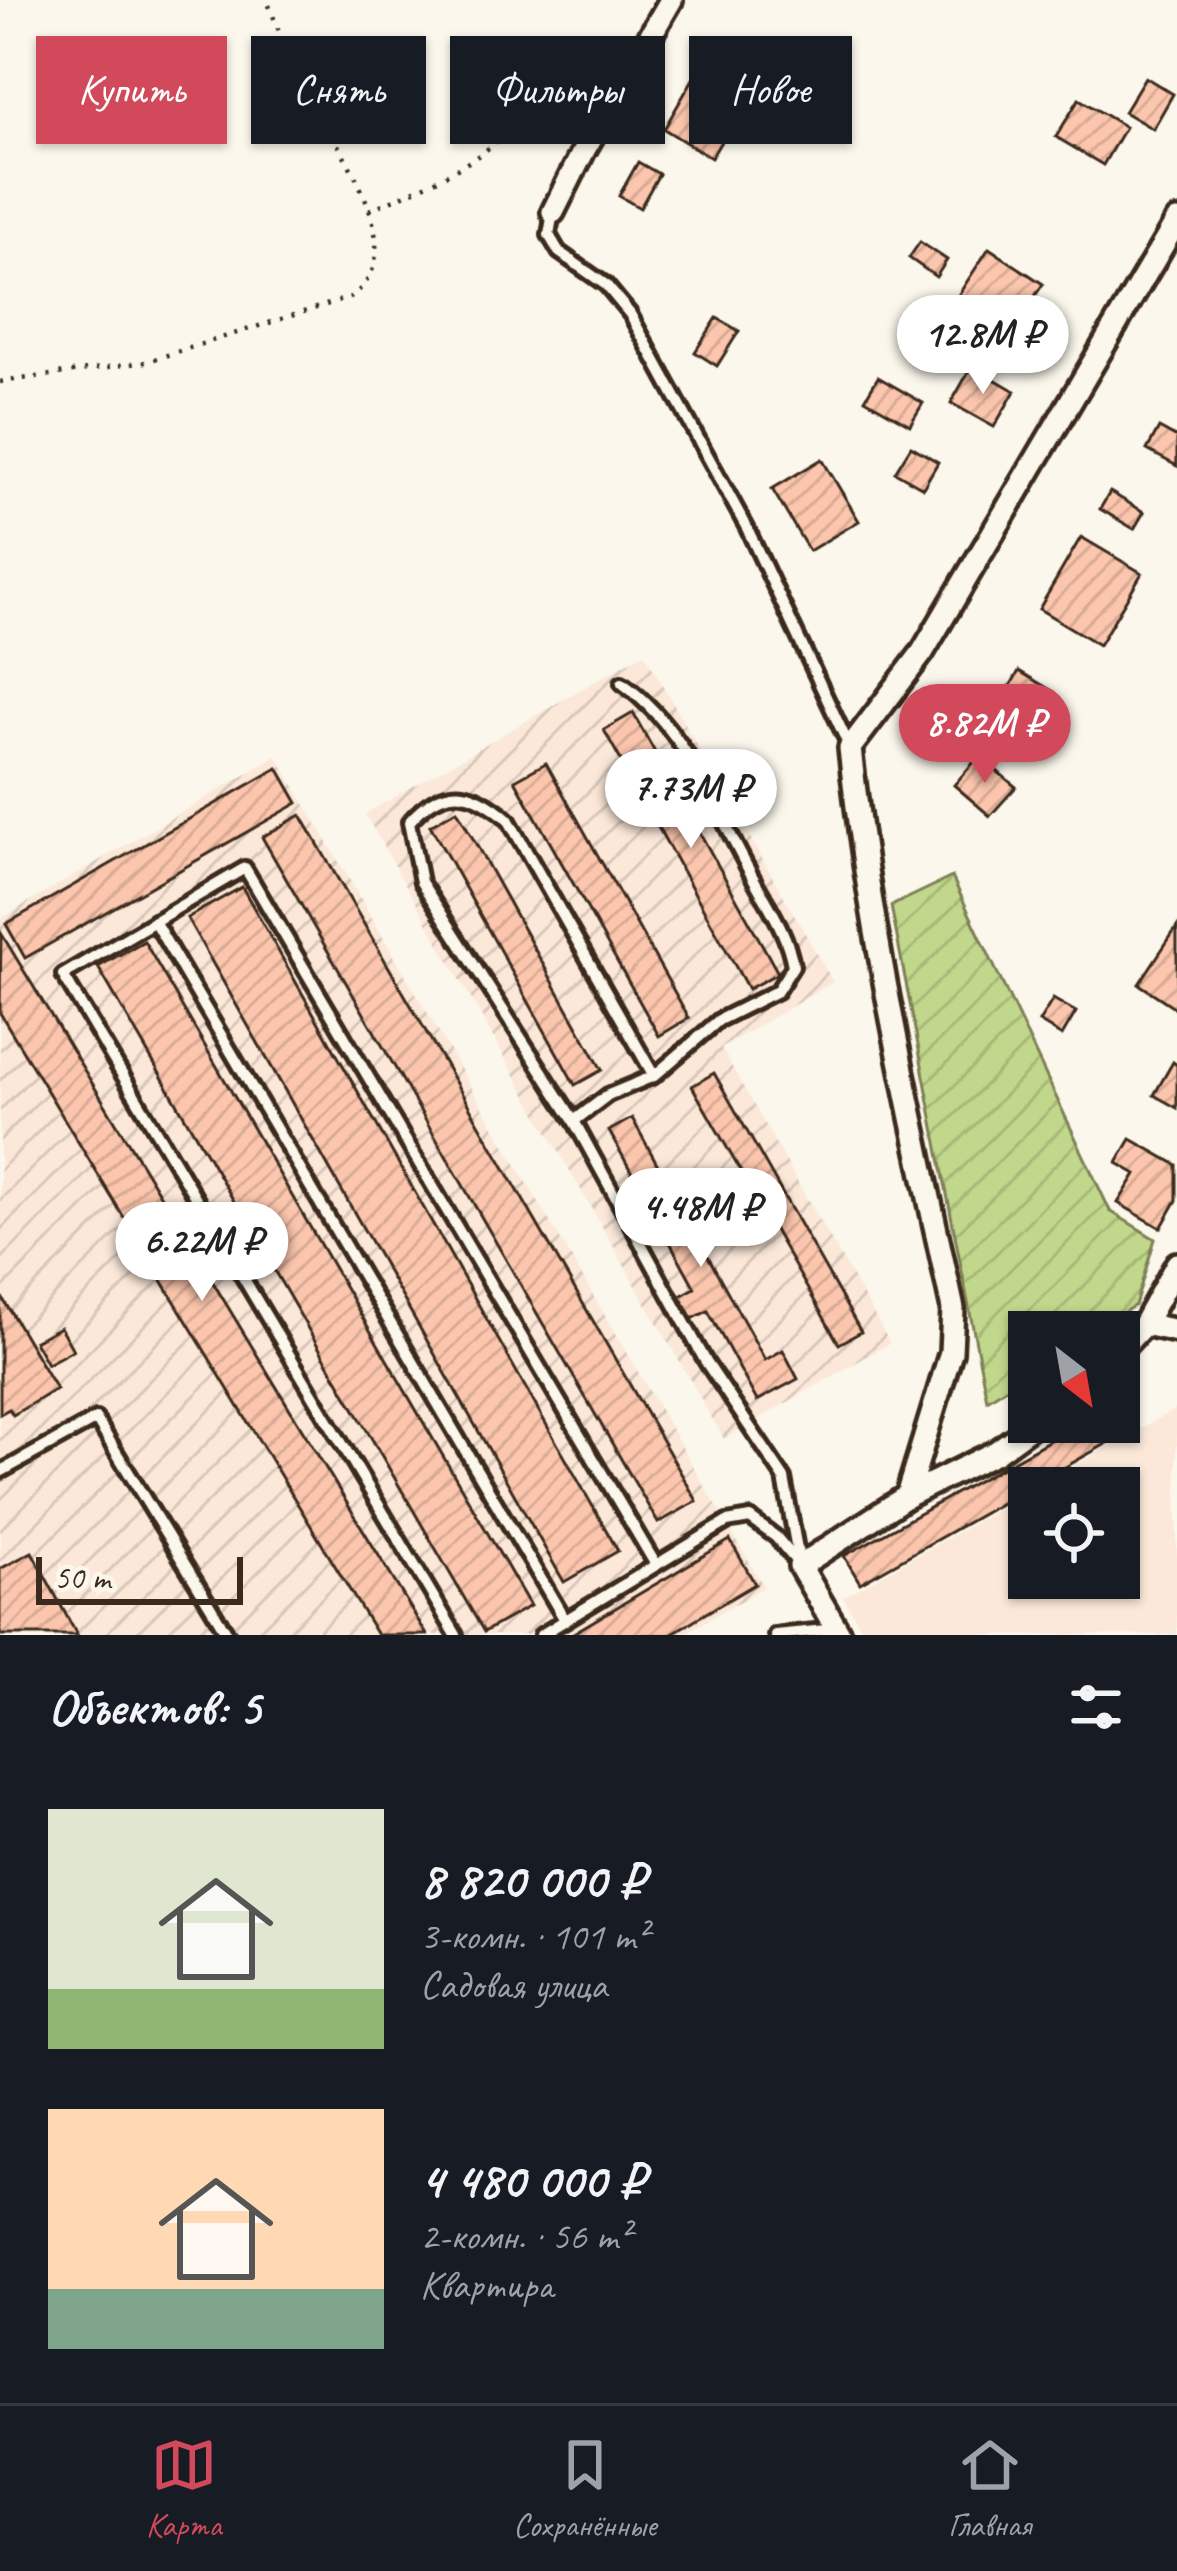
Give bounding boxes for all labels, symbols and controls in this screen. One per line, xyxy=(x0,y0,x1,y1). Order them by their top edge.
chip: Купить xyxy=(36,36,227,144)
chip: Снять xyxy=(251,36,426,144)
chip: Фильтры xyxy=(450,36,665,144)
chip: Новое xyxy=(689,36,852,144)
pin: 12.8M ₽ xyxy=(872,295,1094,397)
text: 12.8M ₽ xyxy=(924,309,1042,358)
pin: 8.82M ₽ xyxy=(874,684,1096,786)
text: 8.82M ₽ xyxy=(926,698,1044,747)
pin: 7.73M ₽ xyxy=(580,749,802,851)
text: 7.73M ₽ xyxy=(632,763,750,812)
pin: 4.48M ₽ xyxy=(590,1168,812,1270)
text: 4.48M ₽ xyxy=(642,1182,760,1231)
pin: 6.22M ₽ xyxy=(91,1202,313,1304)
text: 6.22M ₽ xyxy=(142,1216,262,1265)
north arrow xyxy=(1008,1311,1140,1443)
map controls xyxy=(1008,1311,1140,1599)
button: locate xyxy=(1008,1467,1140,1599)
scale bar xyxy=(36,1551,243,1604)
text: 50 m xyxy=(54,1557,110,1599)
icon: filters xyxy=(1063,1674,1129,1740)
text: Объектов: 5 xyxy=(48,1675,260,1739)
text: 8 820 000 ₽ xyxy=(420,1848,644,1912)
icon: home xyxy=(144,1857,288,2001)
text: 3-комн. · 101 m² xyxy=(420,1912,648,1961)
text: Садовая улица xyxy=(420,1961,607,2010)
text: 4 480 000 ₽ xyxy=(420,2148,644,2212)
icon: home xyxy=(144,2157,288,2301)
text: 2-комн. · 56 m² xyxy=(420,2212,630,2261)
text: Квартира xyxy=(420,2261,553,2310)
tab: Карта xyxy=(146,2432,221,2546)
tab: Сохранённые xyxy=(513,2432,657,2546)
tab: Главная xyxy=(948,2432,1031,2546)

